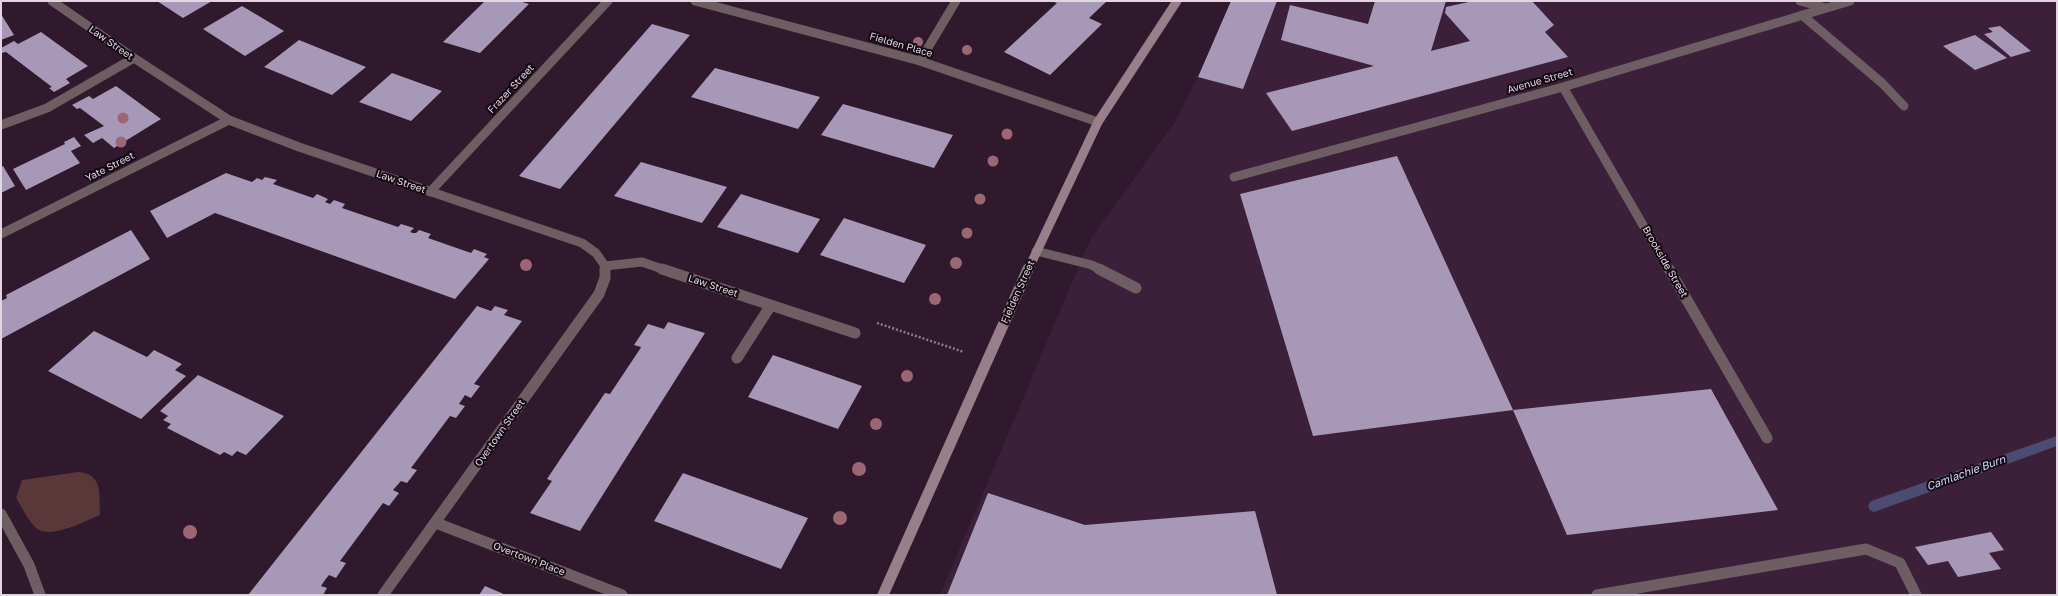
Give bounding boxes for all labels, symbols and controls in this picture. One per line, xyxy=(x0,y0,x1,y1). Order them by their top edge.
street label: Law Street xyxy=(86,23,136,63)
street label: Fielden Place xyxy=(868,30,934,60)
street label: Frazer Street xyxy=(485,62,537,116)
street label: Avenue Street xyxy=(1506,66,1574,96)
street label: Yate Street xyxy=(84,150,136,184)
street label: Law Street xyxy=(375,168,427,196)
street label: Brookside Street xyxy=(1640,224,1690,300)
street label: Fielden Street xyxy=(999,259,1037,325)
street label: Law Street xyxy=(687,272,739,300)
street label: Overtown Street xyxy=(472,397,528,469)
water label: Camlachie Burn xyxy=(1925,453,2007,493)
street label: Overtown Place xyxy=(491,540,567,578)

